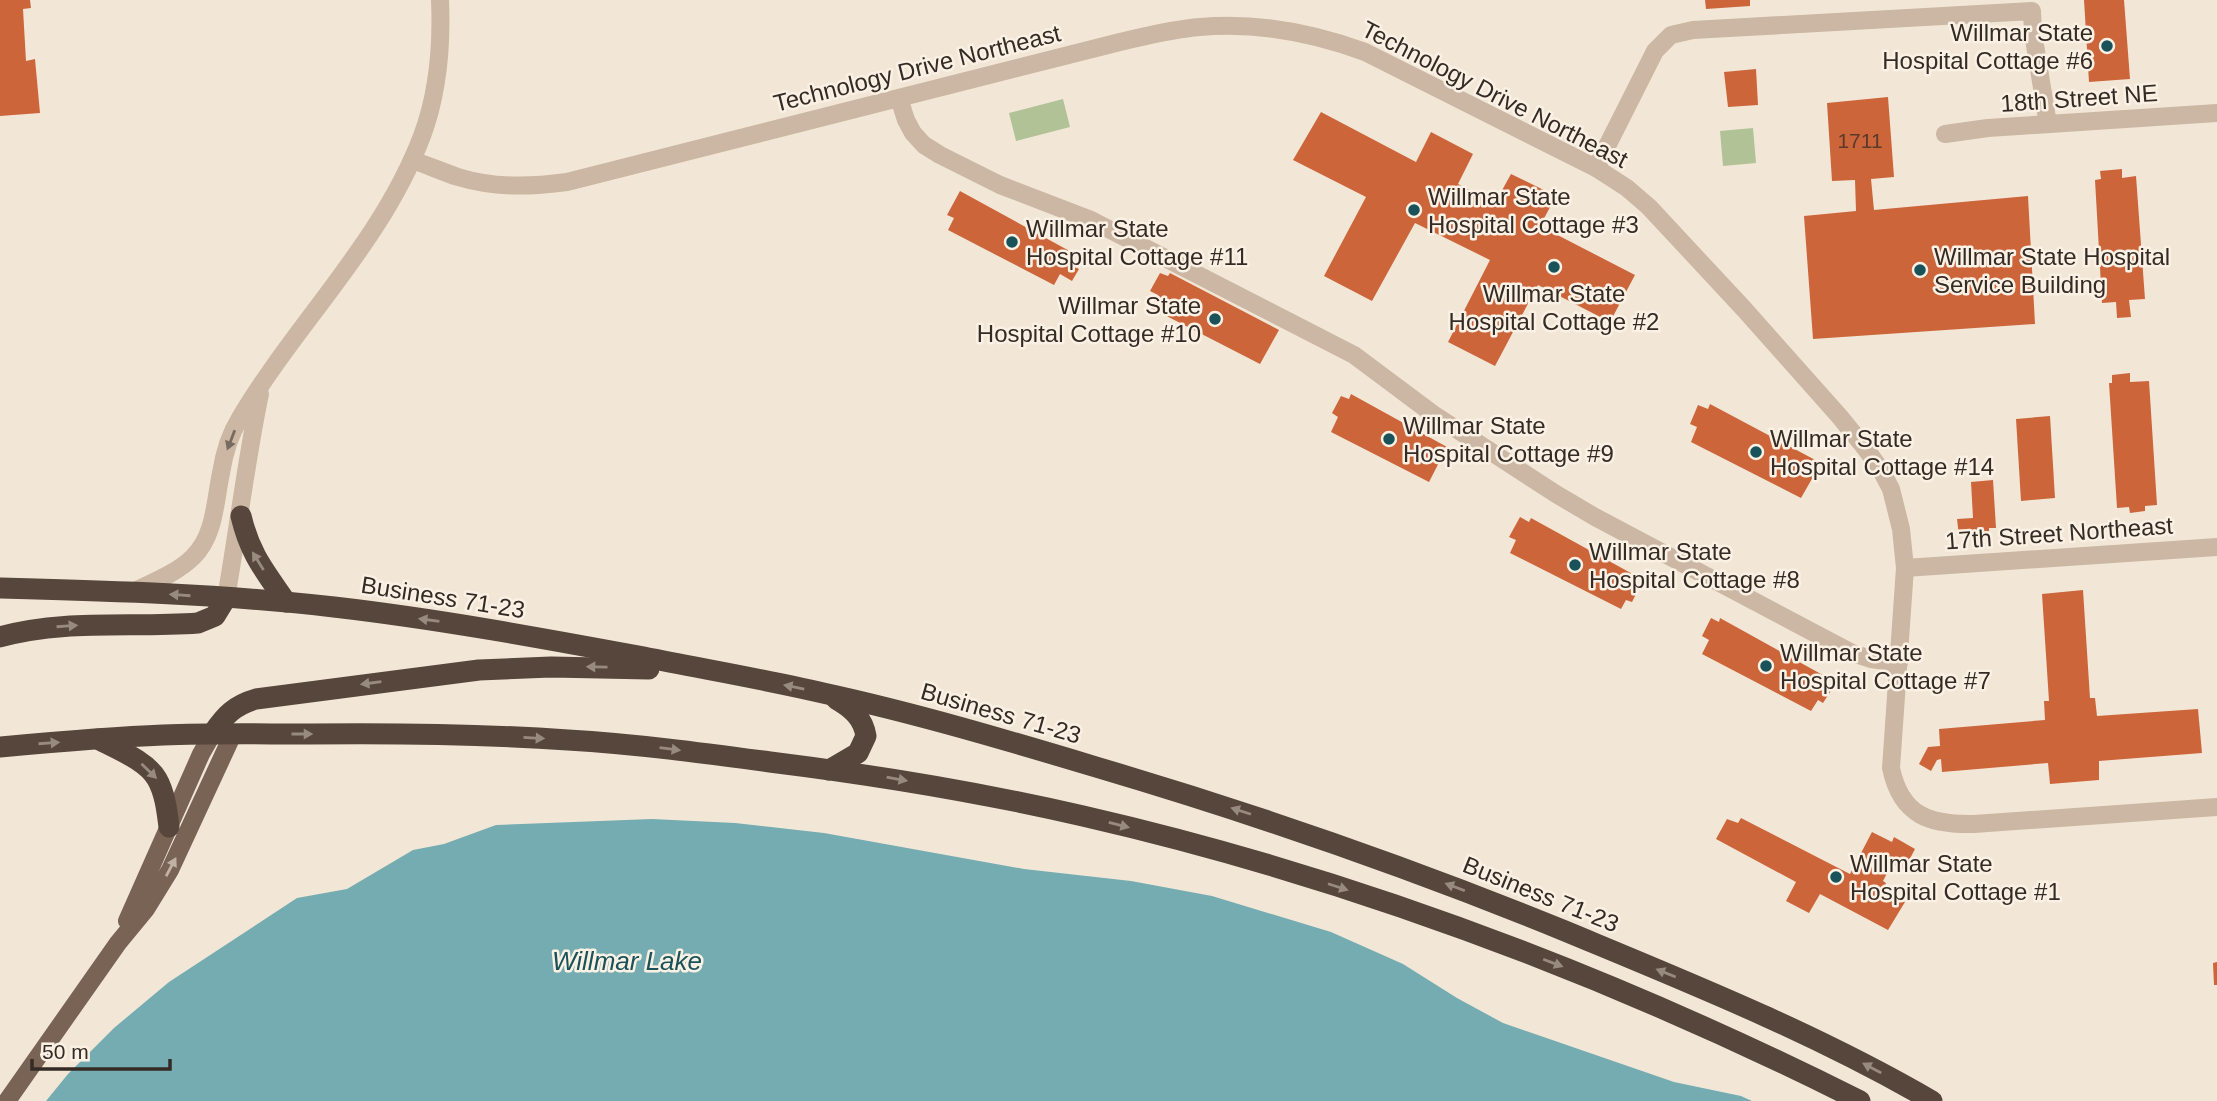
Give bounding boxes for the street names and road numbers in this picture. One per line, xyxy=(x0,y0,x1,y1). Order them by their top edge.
street label: Technology Drive Northeast xyxy=(1358,15,1633,173)
street label: Technology Drive Northeast xyxy=(771,19,1064,117)
street label: 18th Street NE xyxy=(2000,79,2158,117)
street label: 17th Street Northeast xyxy=(1944,512,2174,554)
street label: Business 71-23 xyxy=(359,571,527,623)
street label: Business 71-23 xyxy=(918,677,1084,749)
street label: Business 71-23 xyxy=(1459,850,1623,938)

